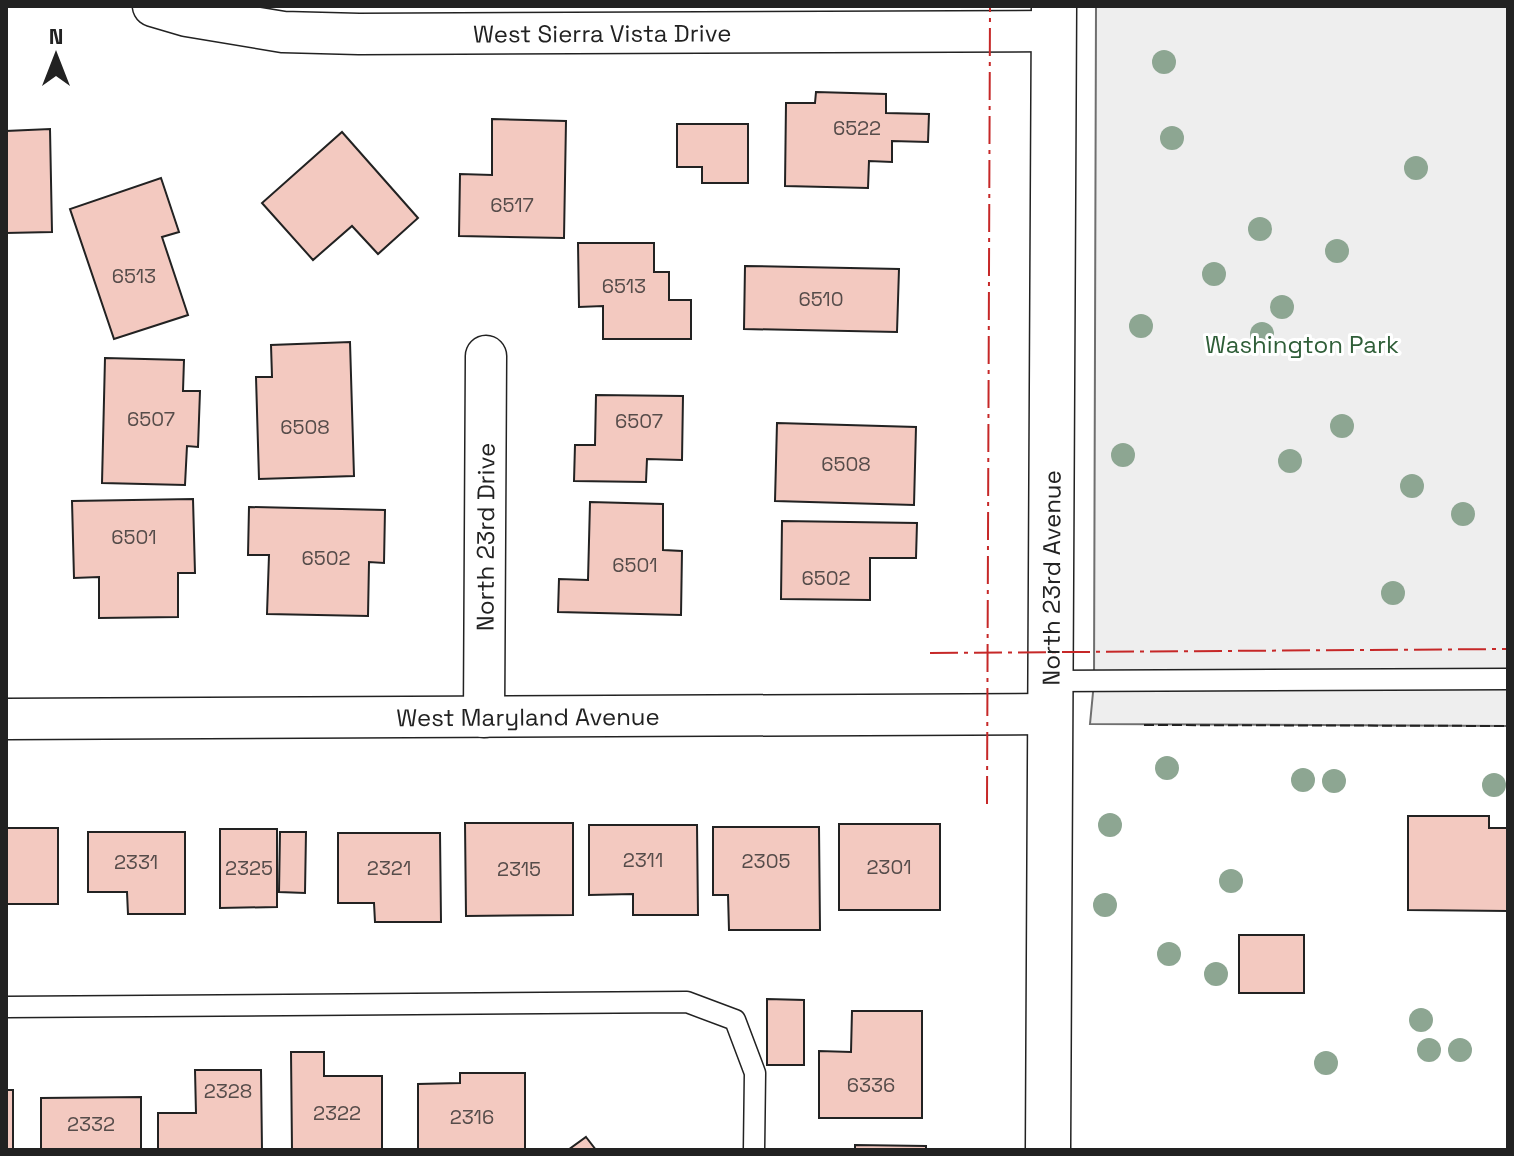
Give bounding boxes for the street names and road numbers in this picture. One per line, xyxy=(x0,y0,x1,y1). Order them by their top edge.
street label: West Sierra Vista Drive xyxy=(473,17,731,49)
street label: North 23rd Drive xyxy=(469,443,501,631)
street label: North 23rd Avenue xyxy=(1035,470,1067,686)
street label: West Maryland Avenue xyxy=(396,700,660,733)

